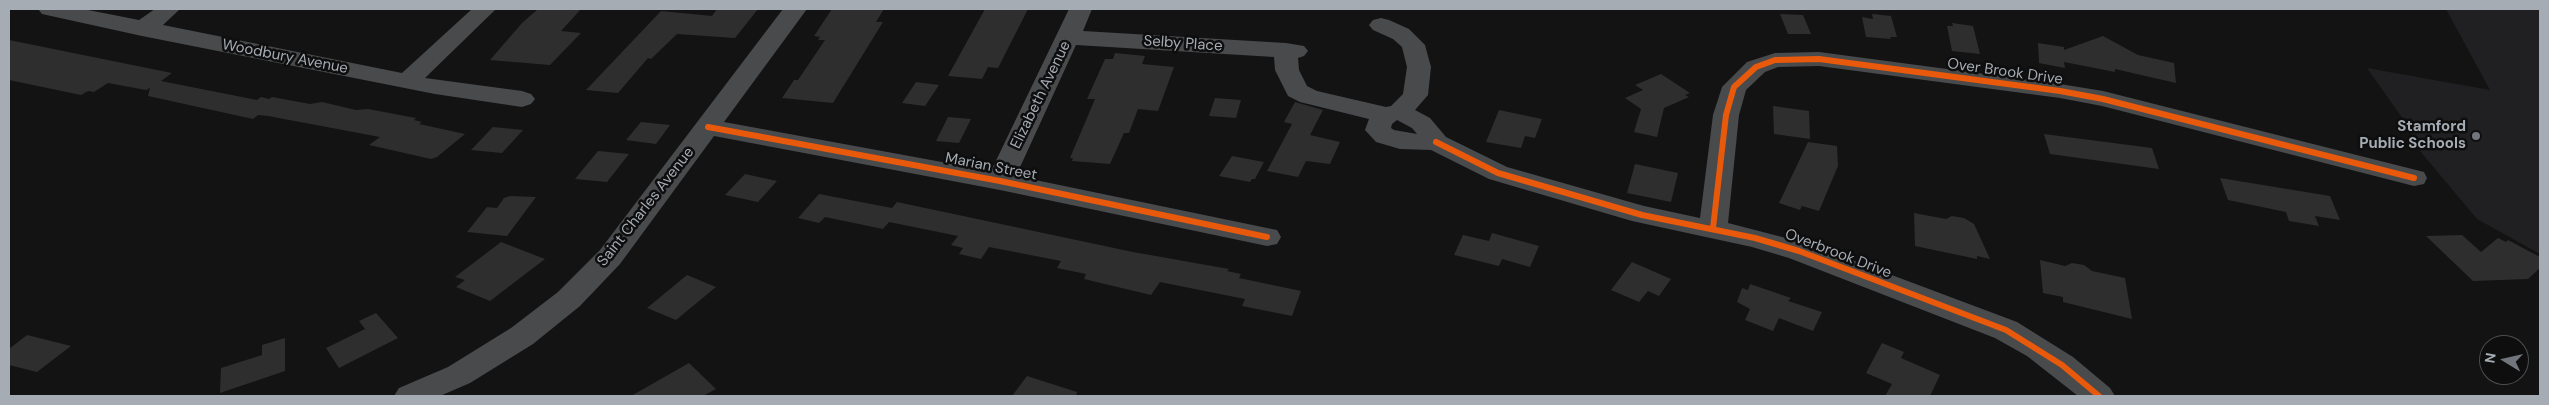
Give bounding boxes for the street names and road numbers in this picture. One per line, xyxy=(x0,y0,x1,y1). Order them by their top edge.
street label: Selby Place xyxy=(1143,32,1223,56)
street label: Woodbury Avenue xyxy=(221,36,349,78)
street label: Elizabeth Avenue xyxy=(1007,38,1075,152)
street label: Over Brook Drive xyxy=(1946,55,2064,89)
street label: Saint Charles Avenue xyxy=(594,144,698,270)
street label: Marian Street xyxy=(944,149,1038,185)
street label: Overbrook Drive xyxy=(1782,225,1894,283)

